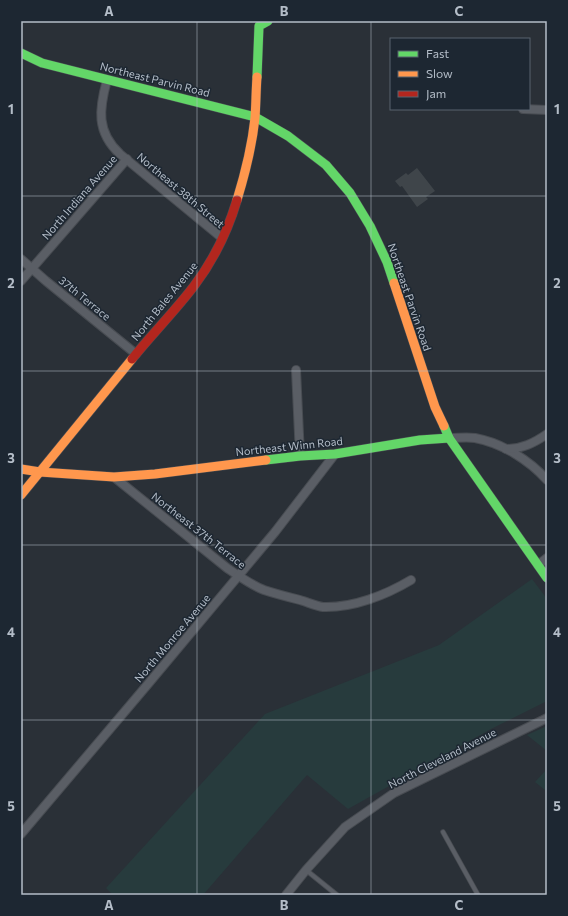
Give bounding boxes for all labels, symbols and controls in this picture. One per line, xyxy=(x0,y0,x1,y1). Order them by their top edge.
text: A xyxy=(104,3,114,19)
text: B xyxy=(280,3,289,19)
text: C xyxy=(455,3,464,19)
legend xyxy=(390,38,530,110)
text: Fast xyxy=(426,46,449,60)
street label: Northeast Parvin Road xyxy=(99,59,211,99)
text: Slow xyxy=(426,66,453,80)
text: Jam xyxy=(426,86,446,101)
text: 1 xyxy=(8,101,14,117)
text: 1 xyxy=(554,101,560,117)
street label: Northeast 38th Street xyxy=(135,150,228,231)
street label: North Indiana Avenue xyxy=(39,152,119,242)
street label: Northeast Parvin Road xyxy=(385,242,435,352)
street label: North Bales Avenue xyxy=(128,259,200,343)
street label: 37th Terrace xyxy=(57,273,114,323)
text: 2 xyxy=(7,275,15,291)
text: 2 xyxy=(553,275,561,291)
street label: Northeast Winn Road xyxy=(235,434,343,458)
text: 3 xyxy=(7,450,15,466)
text: 3 xyxy=(553,450,561,466)
street label: Northeast 37th Terrace xyxy=(149,489,249,571)
street label: North Monroe Avenue xyxy=(131,591,213,685)
text: 4 xyxy=(7,624,15,640)
text: 4 xyxy=(553,624,561,640)
street label: North Cleveland Avenue xyxy=(386,725,498,791)
text: 5 xyxy=(7,798,15,814)
text: 5 xyxy=(553,798,561,814)
text: A xyxy=(104,897,114,913)
text: B xyxy=(280,897,289,913)
text: C xyxy=(455,897,464,913)

